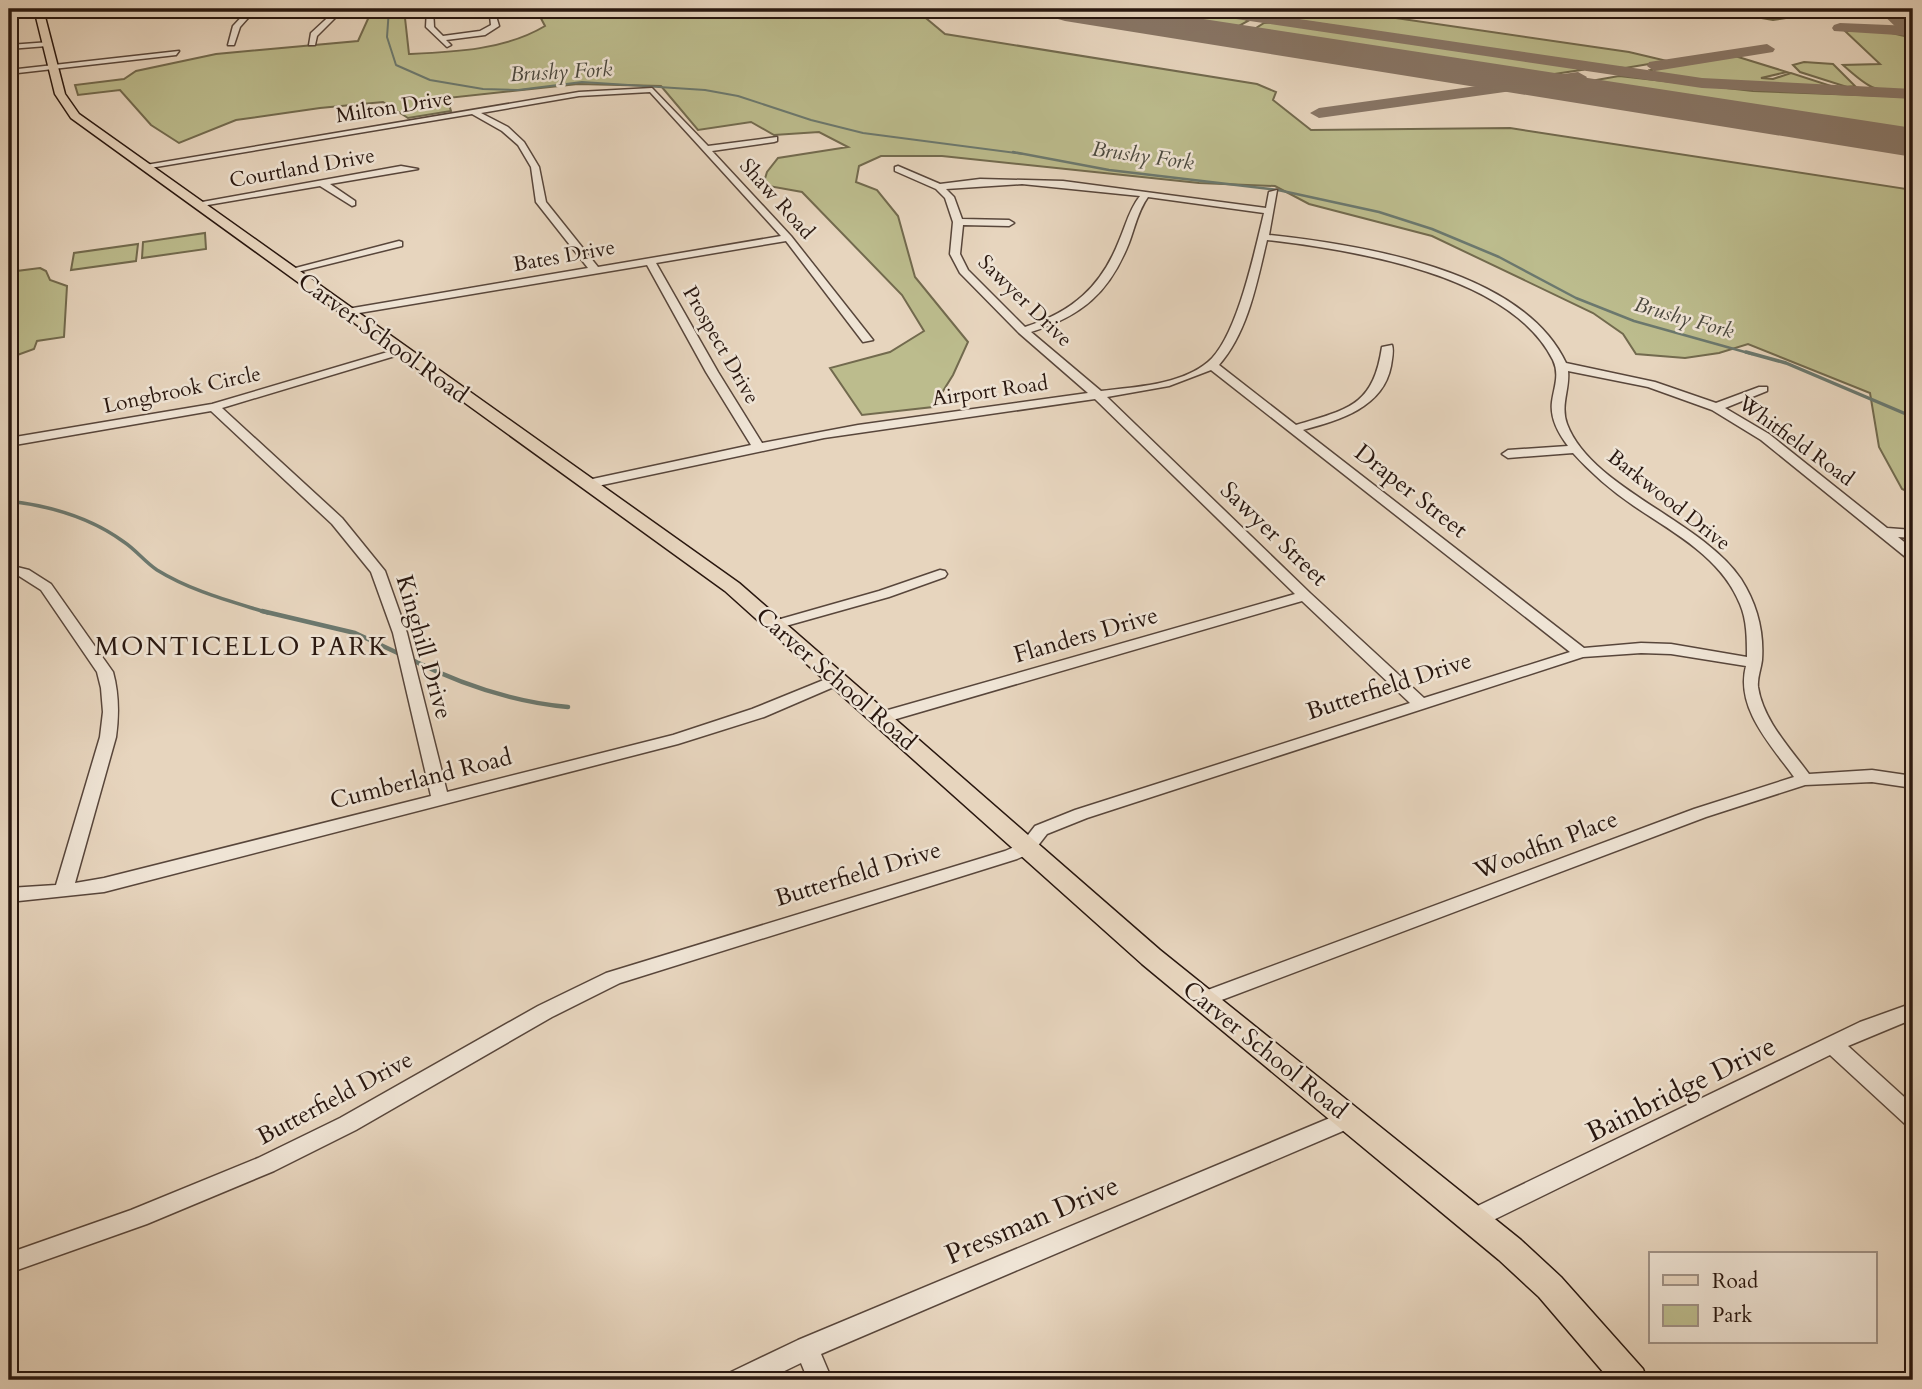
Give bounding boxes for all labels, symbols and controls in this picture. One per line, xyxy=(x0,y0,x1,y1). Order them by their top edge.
water label: Brushy Fork xyxy=(509,55,614,89)
street label: Milton Drive xyxy=(334,83,454,131)
water label: Brushy Fork xyxy=(1090,135,1196,178)
street label: Courtland Drive xyxy=(227,141,377,195)
street label: Shaw Road xyxy=(733,152,821,246)
street label: Bates Drive xyxy=(511,233,617,279)
street label: Sawyer Drive xyxy=(971,248,1079,354)
street label: Carver School Road xyxy=(291,265,475,411)
street label: Prospect Drive xyxy=(675,281,767,409)
water label: Brushy Fork xyxy=(1631,290,1738,346)
street label: Longbrook Circle xyxy=(101,359,263,421)
street label: Airport Road xyxy=(930,368,1050,414)
street label: Whitfield Road xyxy=(1731,388,1860,493)
street label: Draper Street xyxy=(1348,436,1475,546)
street label: Barkwood Drive xyxy=(1601,443,1737,557)
street label: Sawyer Street xyxy=(1213,474,1335,594)
street label: Kinghill Drive xyxy=(388,571,460,723)
street label: Flanders Drive xyxy=(1010,599,1162,671)
street label: Carver School Road xyxy=(749,600,924,758)
district label: MONTICELLO PARK xyxy=(94,629,390,664)
street label: Butterfield Drive xyxy=(1302,644,1476,728)
street label: Cumberland Road xyxy=(327,740,516,818)
street label: Woodfin Place xyxy=(1469,802,1623,888)
street label: Butterfield Drive xyxy=(771,833,945,915)
street label: Carver School Road xyxy=(1176,973,1354,1127)
street label: Bainbridge Drive xyxy=(1580,1027,1782,1151)
street label: Butterfield Drive xyxy=(251,1043,419,1153)
street label: Pressman Drive xyxy=(939,1166,1125,1274)
legend xyxy=(1649,1252,1876,1344)
text: Road xyxy=(1712,1267,1758,1296)
text: Park xyxy=(1712,1301,1753,1330)

